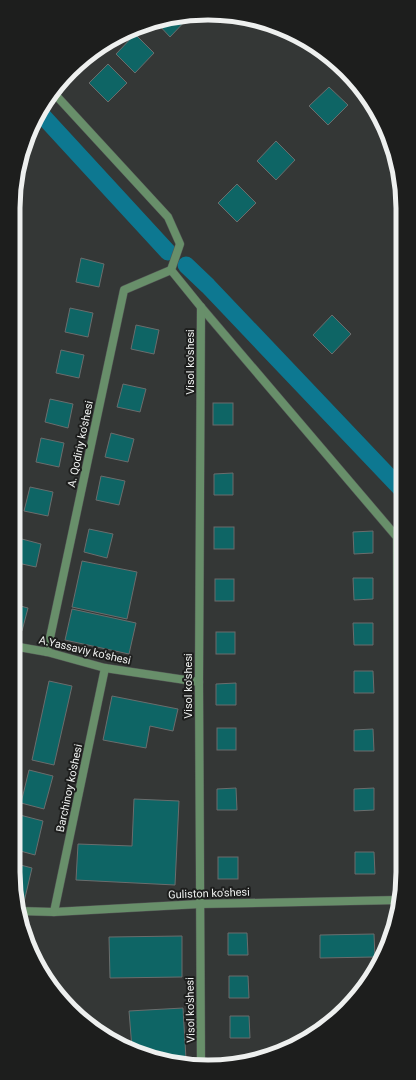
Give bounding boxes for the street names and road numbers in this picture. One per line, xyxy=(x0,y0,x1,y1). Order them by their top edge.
street label: Visol ko'shesi xyxy=(184,329,197,395)
street label: A. Qodiriy ko'shesi xyxy=(65,400,96,489)
street label: A.Yassaviy ko'shesi xyxy=(38,634,132,667)
street label: Visol ko'shesi xyxy=(182,653,195,719)
street label: Barchinoy ko'shesi xyxy=(54,743,85,833)
street label: Guliston ko'shesi xyxy=(168,886,250,901)
street label: Visol ko'shesi xyxy=(183,977,198,1043)

